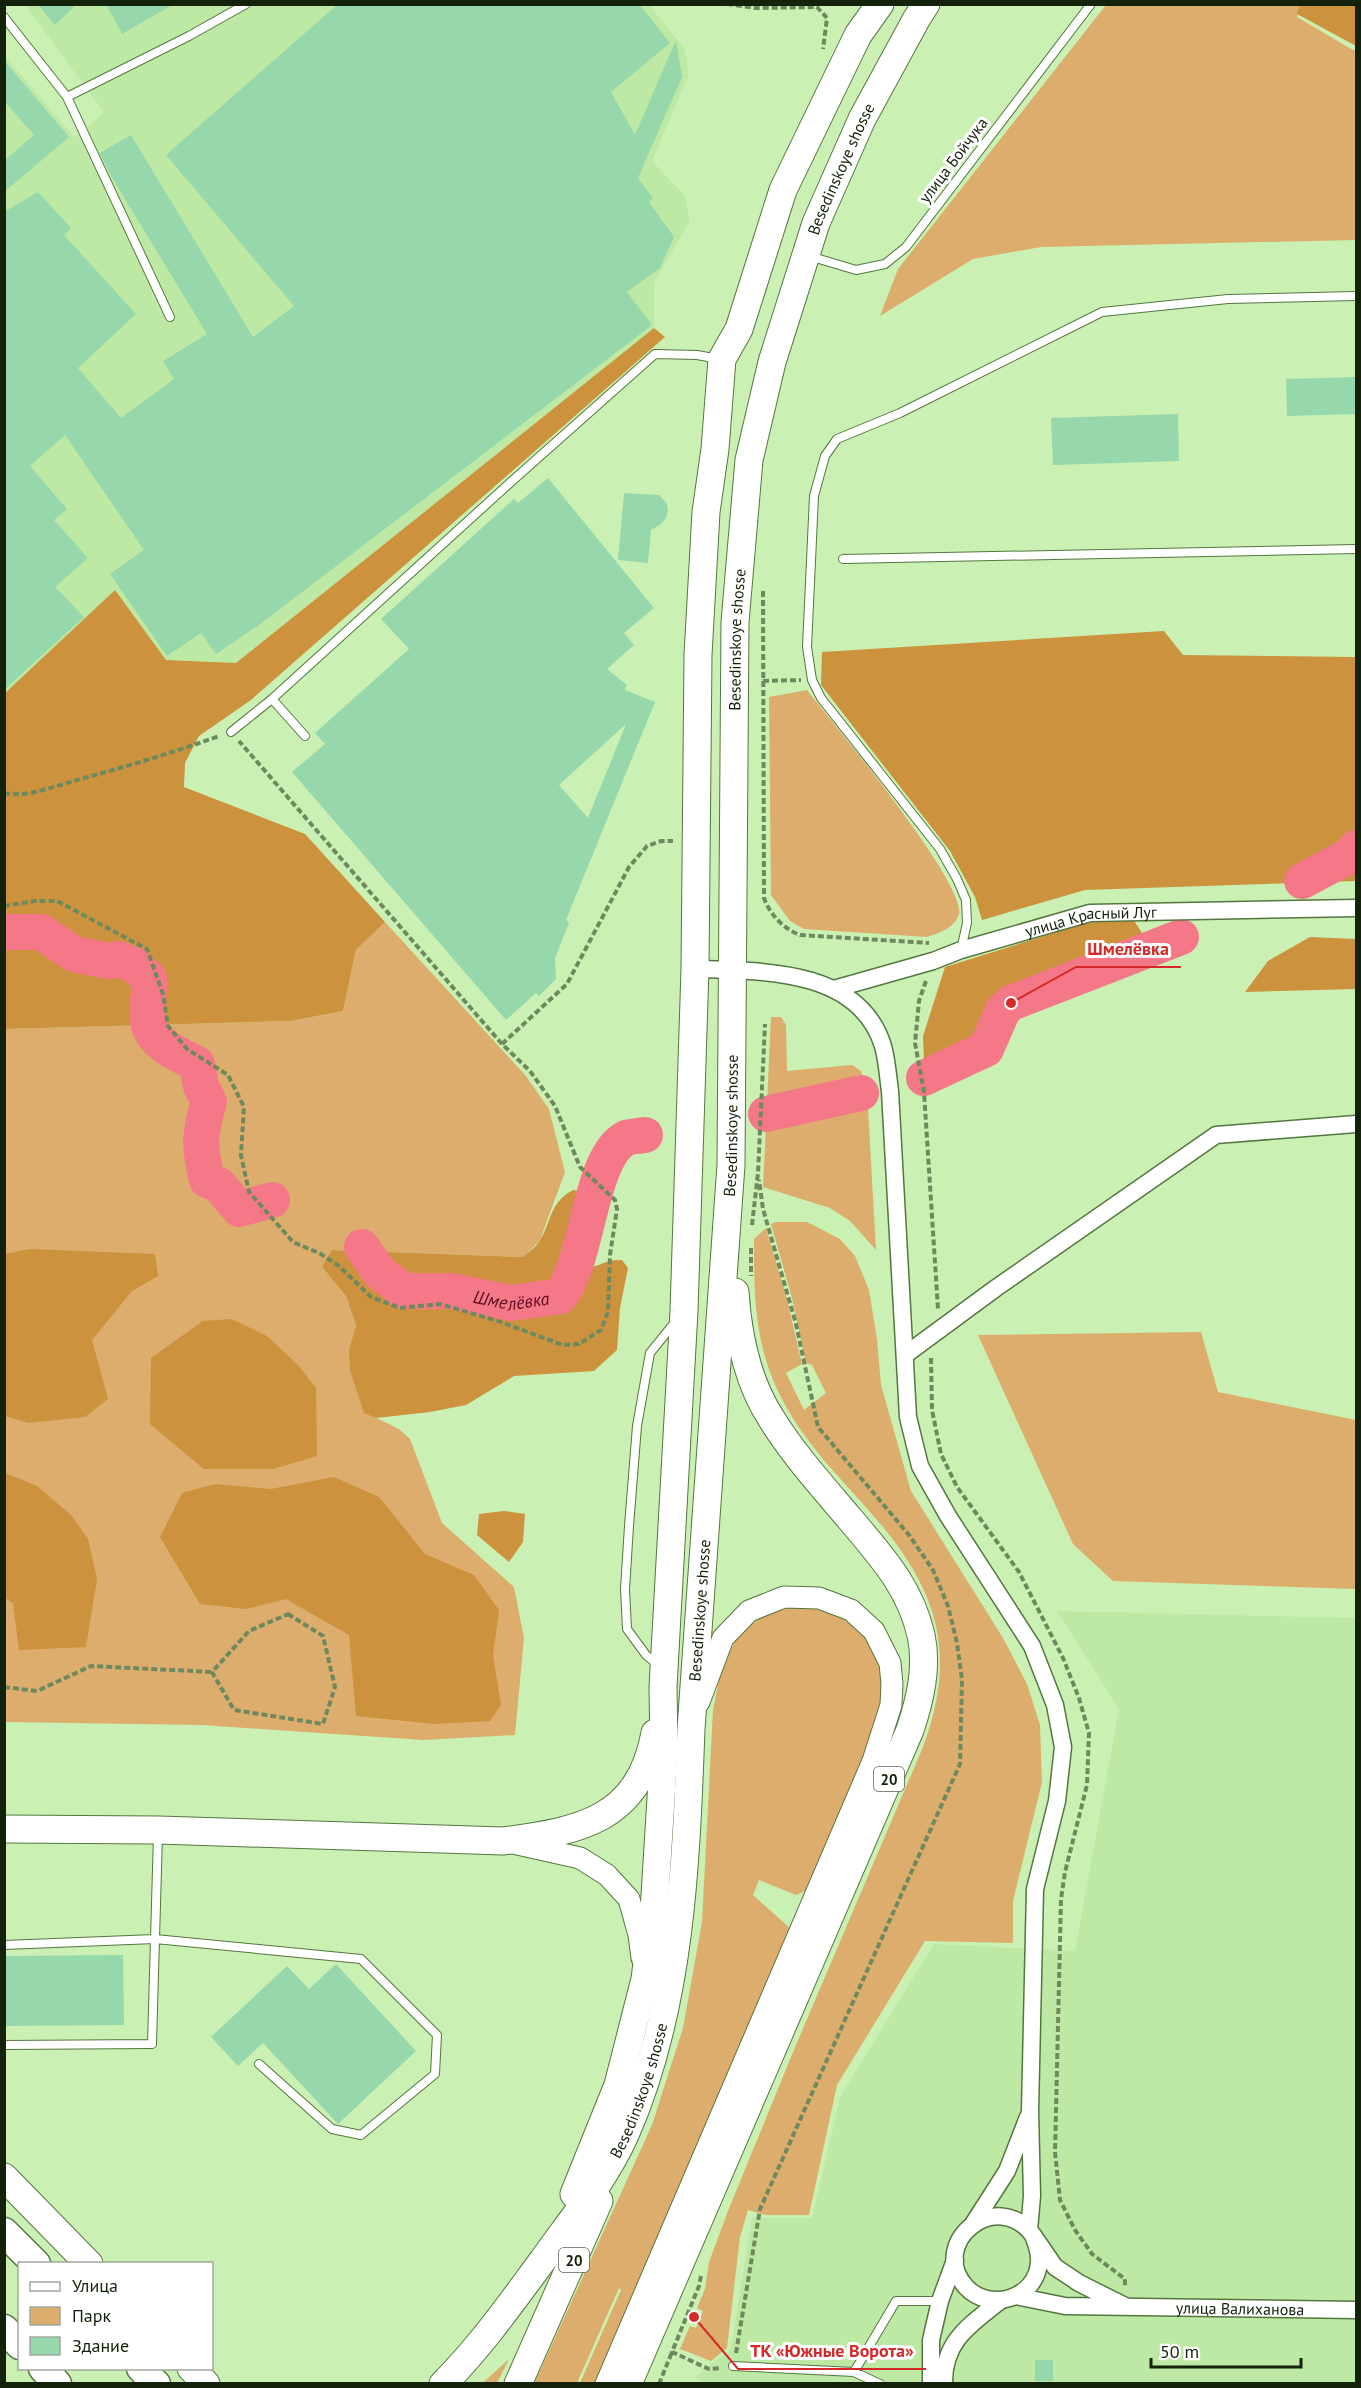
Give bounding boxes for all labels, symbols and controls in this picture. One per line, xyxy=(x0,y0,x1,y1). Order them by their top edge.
street label: Besedinskoye shosse xyxy=(803,100,879,237)
street label: улица Бойчука xyxy=(914,113,992,207)
street label: Besedinskoye shosse xyxy=(724,568,750,711)
street label: улица Красный Луг xyxy=(1023,902,1157,941)
callout: Шмелёвка xyxy=(1076,931,1181,967)
text: Шмелёвка xyxy=(1087,937,1169,960)
street label: Besedinskoye shosse xyxy=(719,1054,742,1197)
water label: Шмелёвка xyxy=(471,1284,551,1315)
street label: Besedinskoye shosse xyxy=(684,1539,714,1682)
road number: 20 xyxy=(874,1767,904,1791)
street label: Besedinskoye shosse xyxy=(605,2021,671,2161)
road number: 20 xyxy=(559,2248,589,2272)
legend xyxy=(18,2262,213,2370)
text: Улица xyxy=(72,2274,118,2297)
street label: улица Валиханова xyxy=(1176,2298,1304,2319)
text: Парк xyxy=(72,2304,112,2327)
scale bar xyxy=(1151,2331,1301,2369)
callout: ТК «Южные Ворота» xyxy=(738,2333,926,2369)
text: Здание xyxy=(72,2334,129,2357)
text: ТК «Южные Ворота» xyxy=(750,2339,914,2362)
text: 50 m xyxy=(1160,2340,1199,2363)

